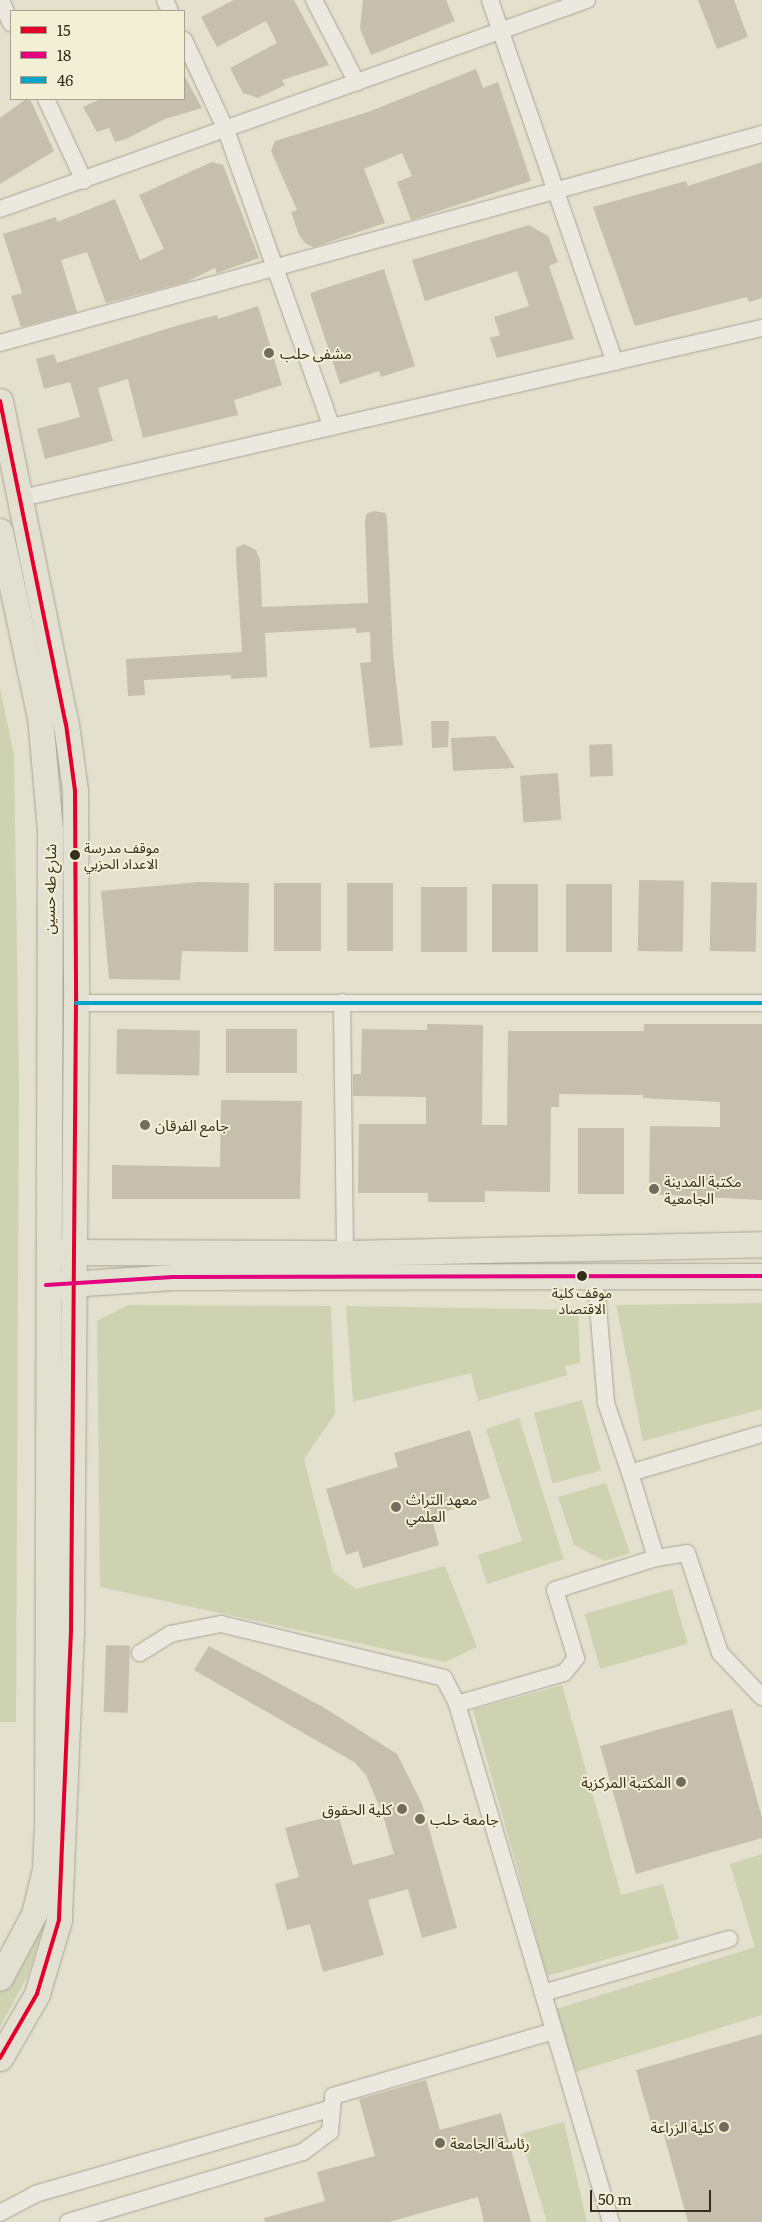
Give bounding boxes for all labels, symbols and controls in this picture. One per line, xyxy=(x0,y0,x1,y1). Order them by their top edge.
legend xyxy=(10,10,185,100)
text: 15 xyxy=(57,18,71,41)
text: 18 xyxy=(57,43,71,66)
text: 46 xyxy=(57,68,73,91)
place label: مشفى حلب xyxy=(280,344,352,362)
marker: مشفى حلب xyxy=(262,346,276,360)
place label: موقف مدرسة الاعداد الحزبي xyxy=(84,839,160,872)
street label: شارع طه حسين xyxy=(39,843,59,935)
marker: موقف مدرسة الاعداد الحزبي xyxy=(70,850,80,860)
place label: جامع الفرقان xyxy=(155,1116,229,1134)
marker: جامع الفرقان xyxy=(139,1119,151,1131)
place label: مكتبة المدينة الجامعية xyxy=(664,1171,742,1206)
marker: مكتبة المدينة الجامعية xyxy=(648,1183,660,1195)
marker: موقف كلية الاقتصاد xyxy=(577,1271,587,1281)
place label: موقف كلية الاقتصاد xyxy=(552,1284,612,1316)
place label: معهد التراث العلمي xyxy=(406,1489,477,1524)
marker: معهد التراث العلمي xyxy=(390,1501,402,1513)
place label: المكتبة المركزية xyxy=(581,1773,671,1791)
marker: المكتبة المركزية xyxy=(675,1776,687,1788)
place label: كلية الحقوق xyxy=(322,1800,392,1818)
marker: كلية الحقوق xyxy=(396,1803,408,1815)
place label: جامعة حلب xyxy=(430,1810,499,1828)
marker: جامعة حلب xyxy=(414,1813,426,1825)
place label: كلية الزراعة xyxy=(650,2118,714,2136)
marker: كلية الزراعة xyxy=(718,2121,730,2133)
place label: رئاسة الجامعة xyxy=(450,2134,530,2152)
marker: رئاسة الجامعة xyxy=(434,2137,446,2149)
scale bar xyxy=(592,2180,713,2212)
text: 50 m xyxy=(598,2187,632,2210)

